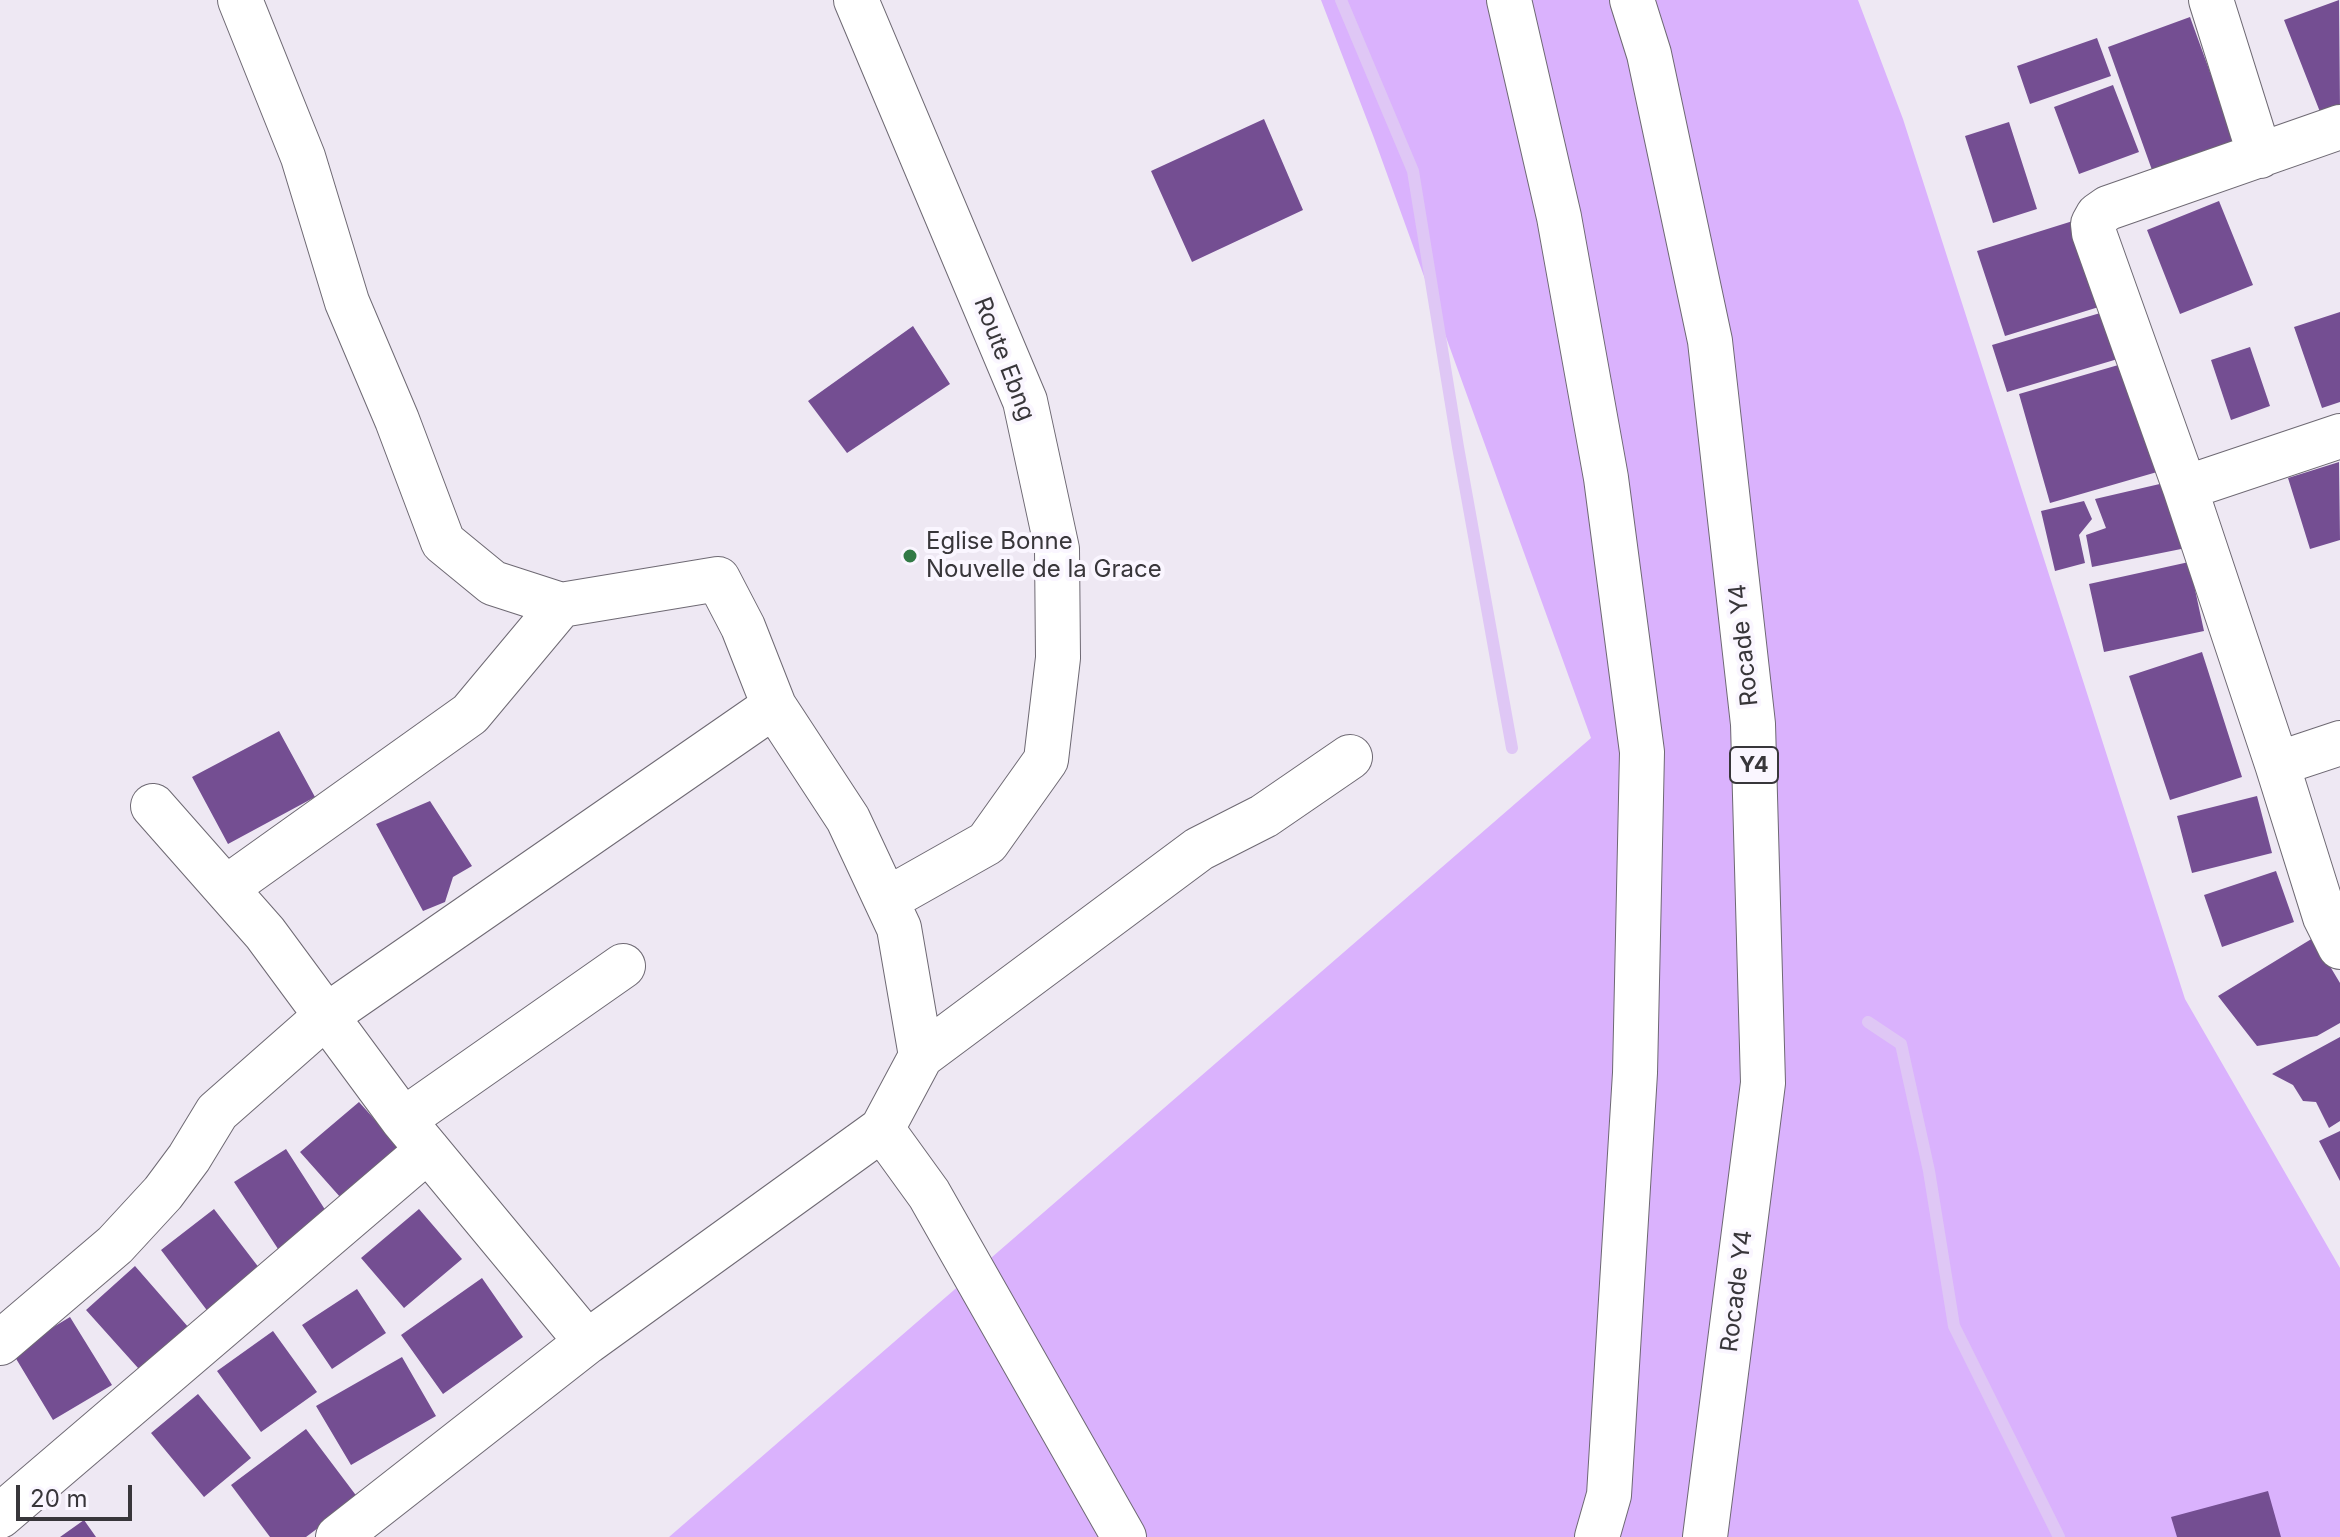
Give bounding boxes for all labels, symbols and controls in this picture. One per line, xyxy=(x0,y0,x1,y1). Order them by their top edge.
street label: Route Ebng xyxy=(967,293,1041,425)
place label: Eglise Bonne Nouvelle de la Grace xyxy=(926,528,1162,584)
marker: Eglise Bonne Nouvelle de la Grace xyxy=(901,547,919,565)
street label: Rocade Y4 xyxy=(1723,583,1765,707)
road number: Y4 xyxy=(1730,747,1778,783)
street label: Rocade Y4 xyxy=(1715,1228,1759,1354)
scale bar xyxy=(20,1469,136,1519)
text: 20 m xyxy=(30,1484,88,1513)

